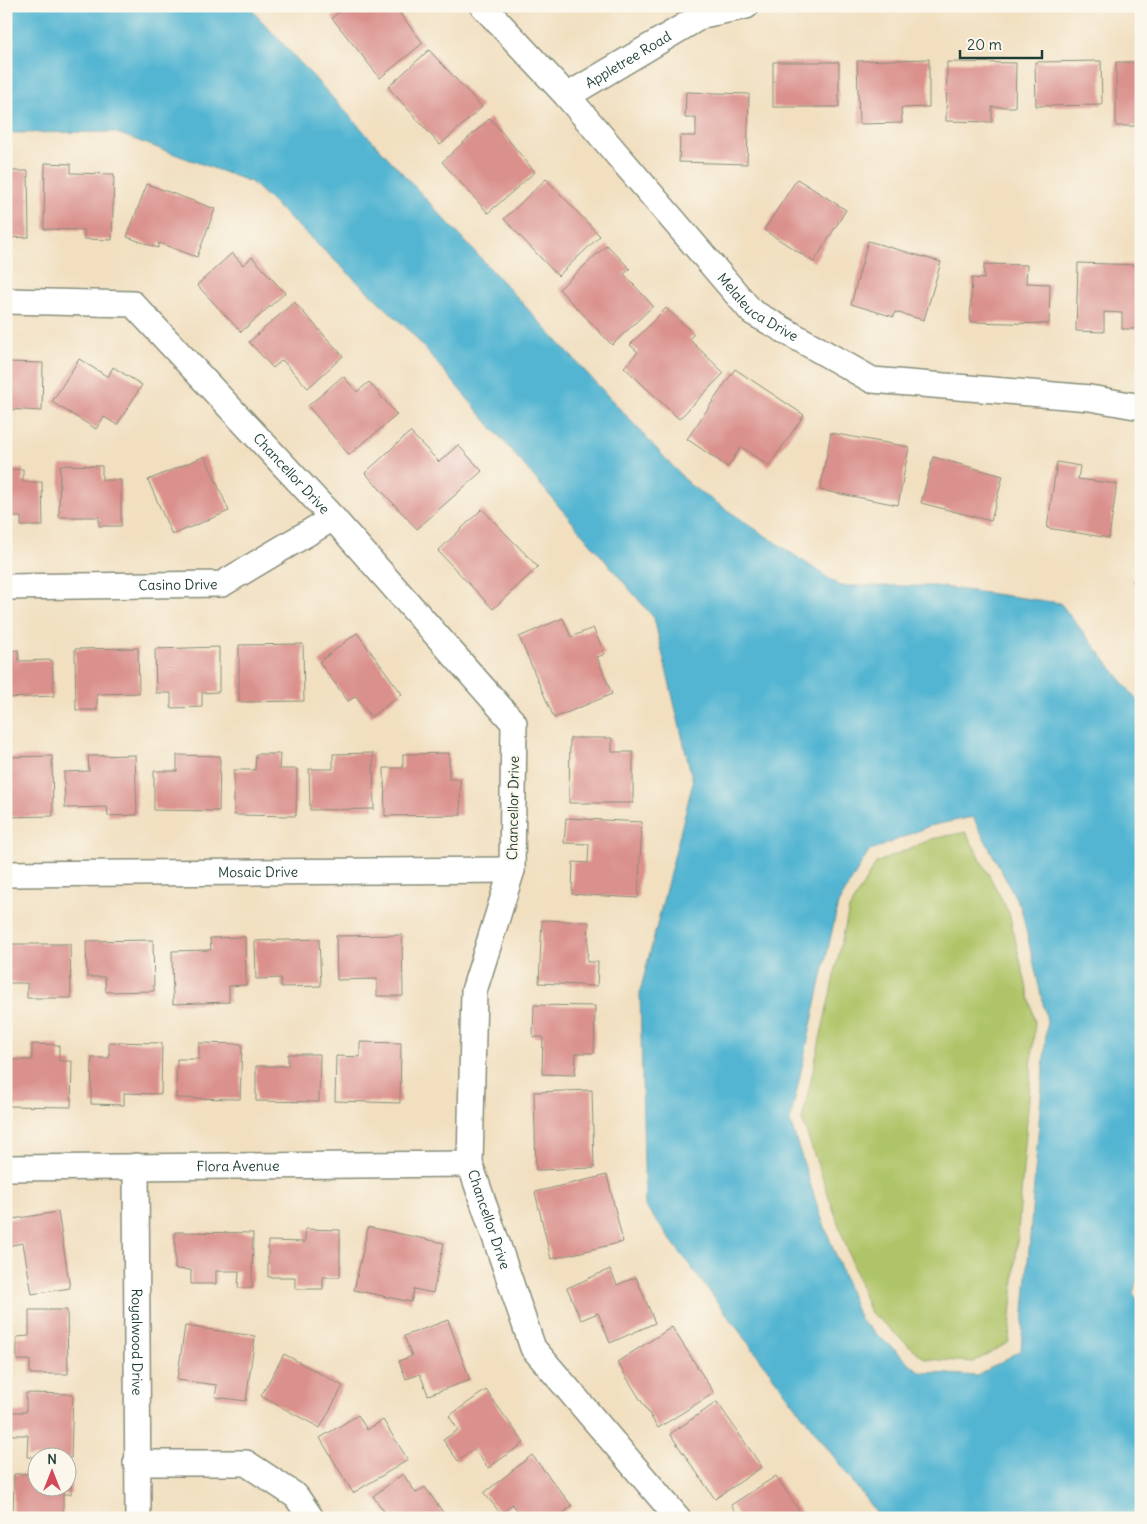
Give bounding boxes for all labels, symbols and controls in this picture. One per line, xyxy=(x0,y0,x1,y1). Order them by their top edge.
street label: Appletree Road xyxy=(582,27,674,92)
scale bar xyxy=(960,28,1042,60)
text: 20 m xyxy=(967,35,1002,54)
street label: Melaleuca Drive xyxy=(714,269,801,345)
street label: Chancellor Drive xyxy=(249,429,334,518)
street label: Casino Drive xyxy=(138,575,218,594)
street label: Chancellor Drive xyxy=(503,756,523,860)
street label: Mosaic Drive xyxy=(218,863,298,881)
street label: Flora Avenue xyxy=(197,1157,279,1175)
street label: Chancellor Drive xyxy=(464,1167,514,1272)
street label: Royalwood Drive xyxy=(128,1288,146,1396)
north arrow xyxy=(28,1446,78,1496)
text: N xyxy=(47,1450,57,1468)

